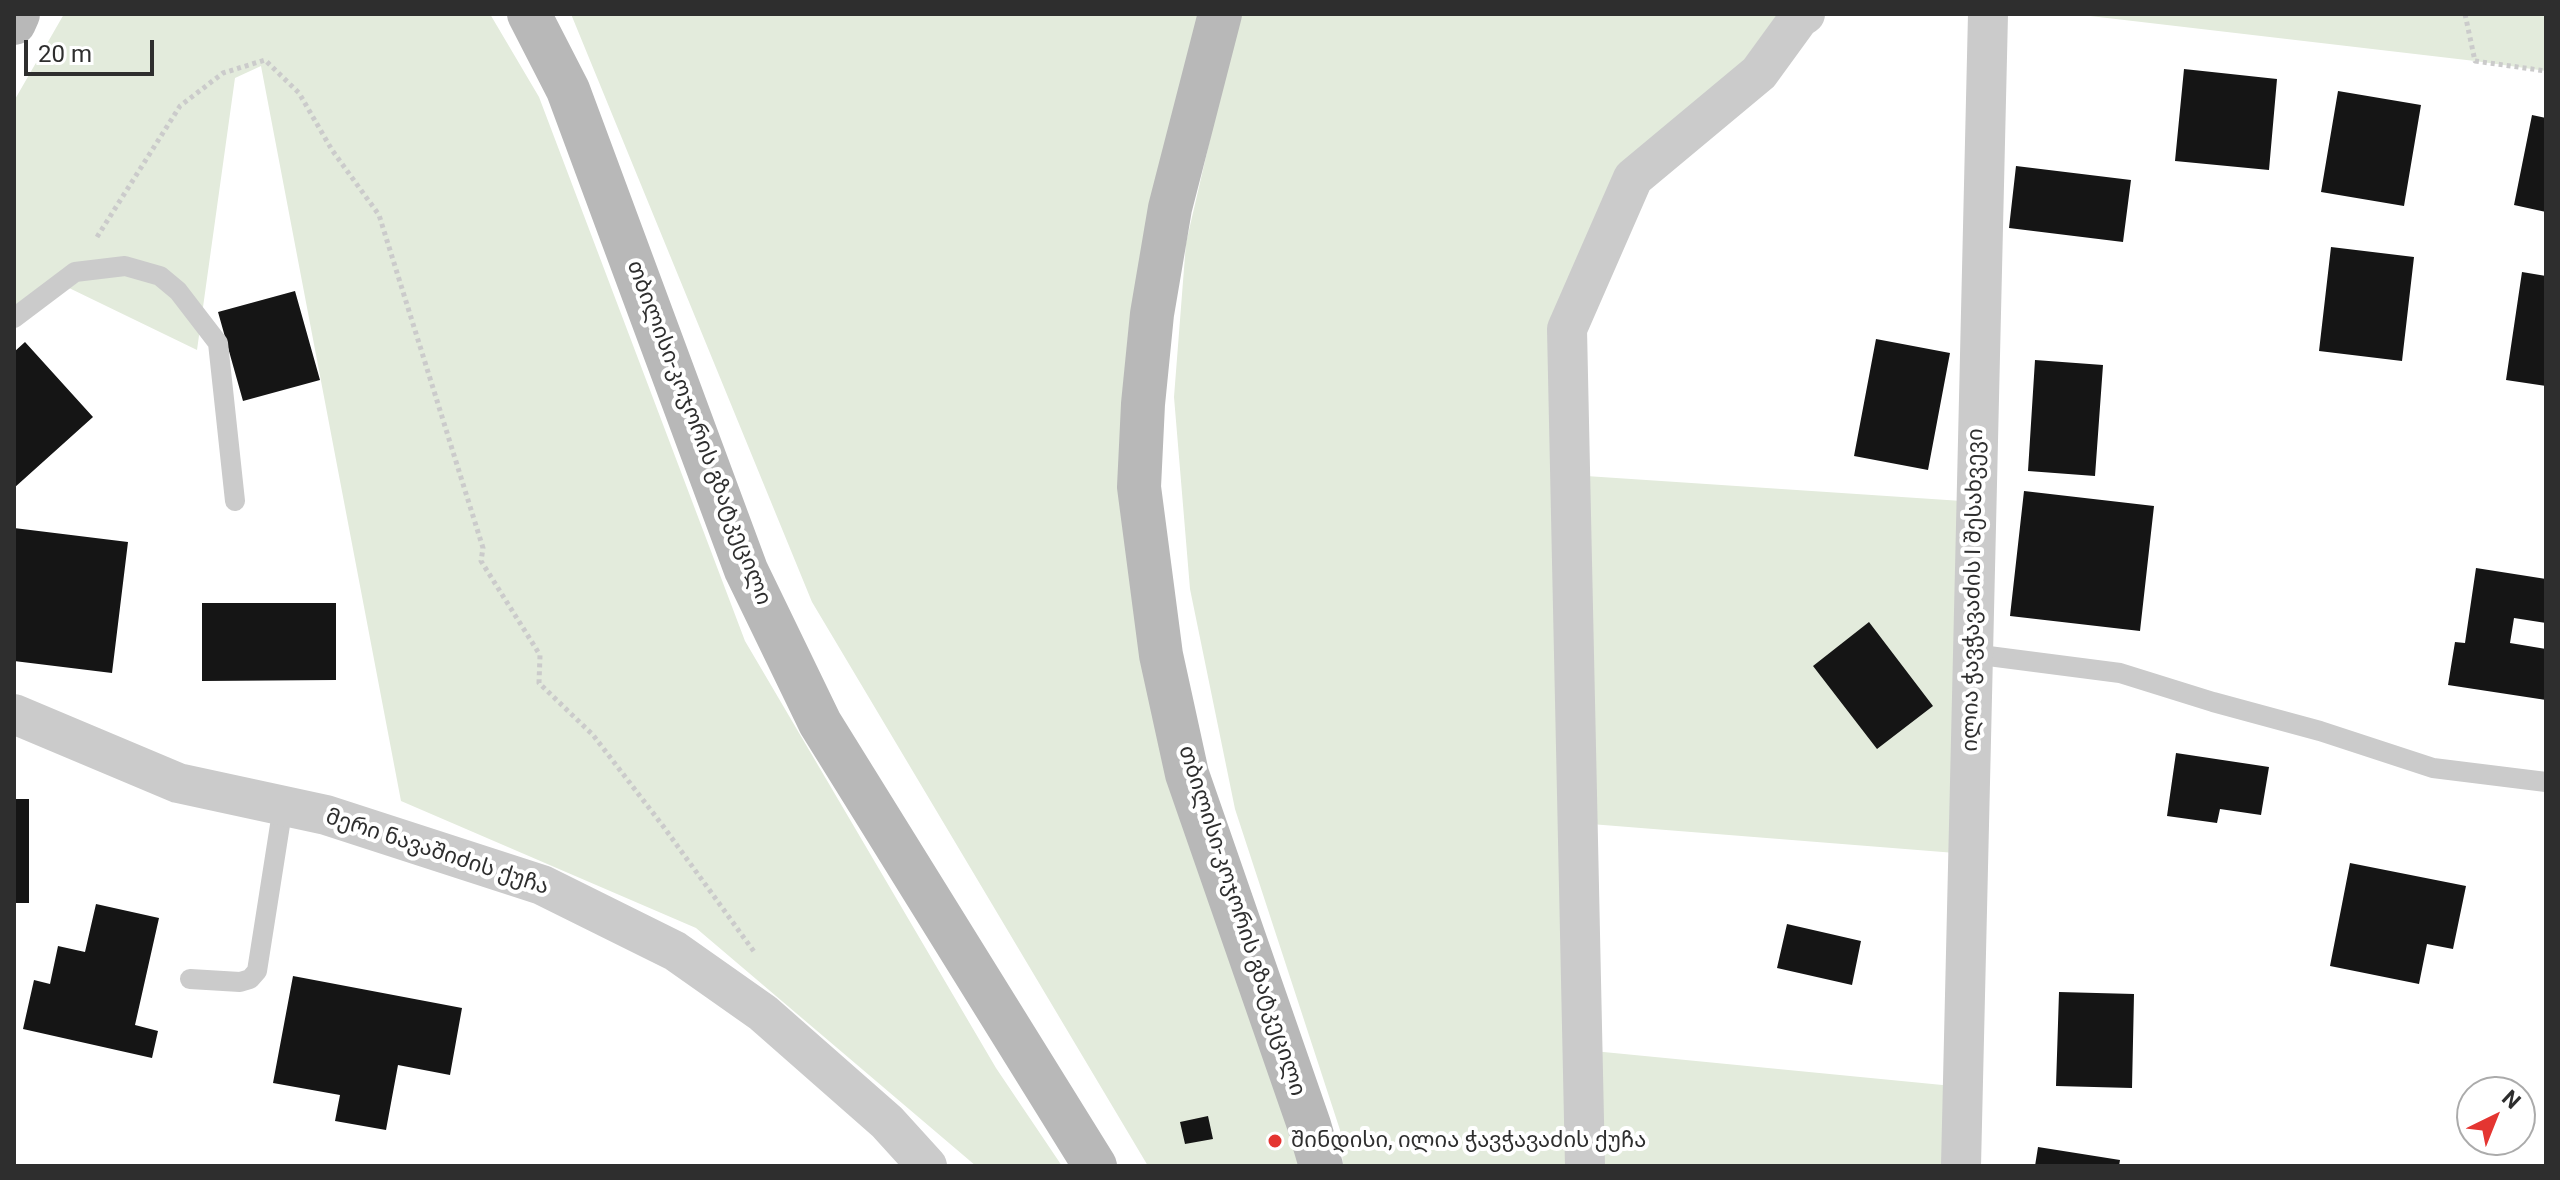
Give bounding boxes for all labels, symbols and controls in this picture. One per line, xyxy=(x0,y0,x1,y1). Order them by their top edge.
scale bar xyxy=(28,24,158,74)
text: 20 m xyxy=(38,40,92,68)
street label: თბილისი-კოჯორის გზატკეცილი xyxy=(620,257,776,609)
street label: ილია ჭავჭავაძის I შესახვევი xyxy=(1958,428,1990,752)
street label: თბილისი-კოჯორის გზატკეცილი xyxy=(1172,742,1310,1100)
street label: მერი ნავაშიძის ქუჩა xyxy=(322,804,552,902)
north arrow xyxy=(2456,1076,2536,1156)
text: N xyxy=(2497,1085,2526,1114)
place label: შინდისი, ილია ჭავჭავაძის ქუჩა xyxy=(1291,1128,1646,1154)
marker: შინდისი, ილია ჭავჭავაძის ქუჩა xyxy=(1266,1132,1284,1150)

